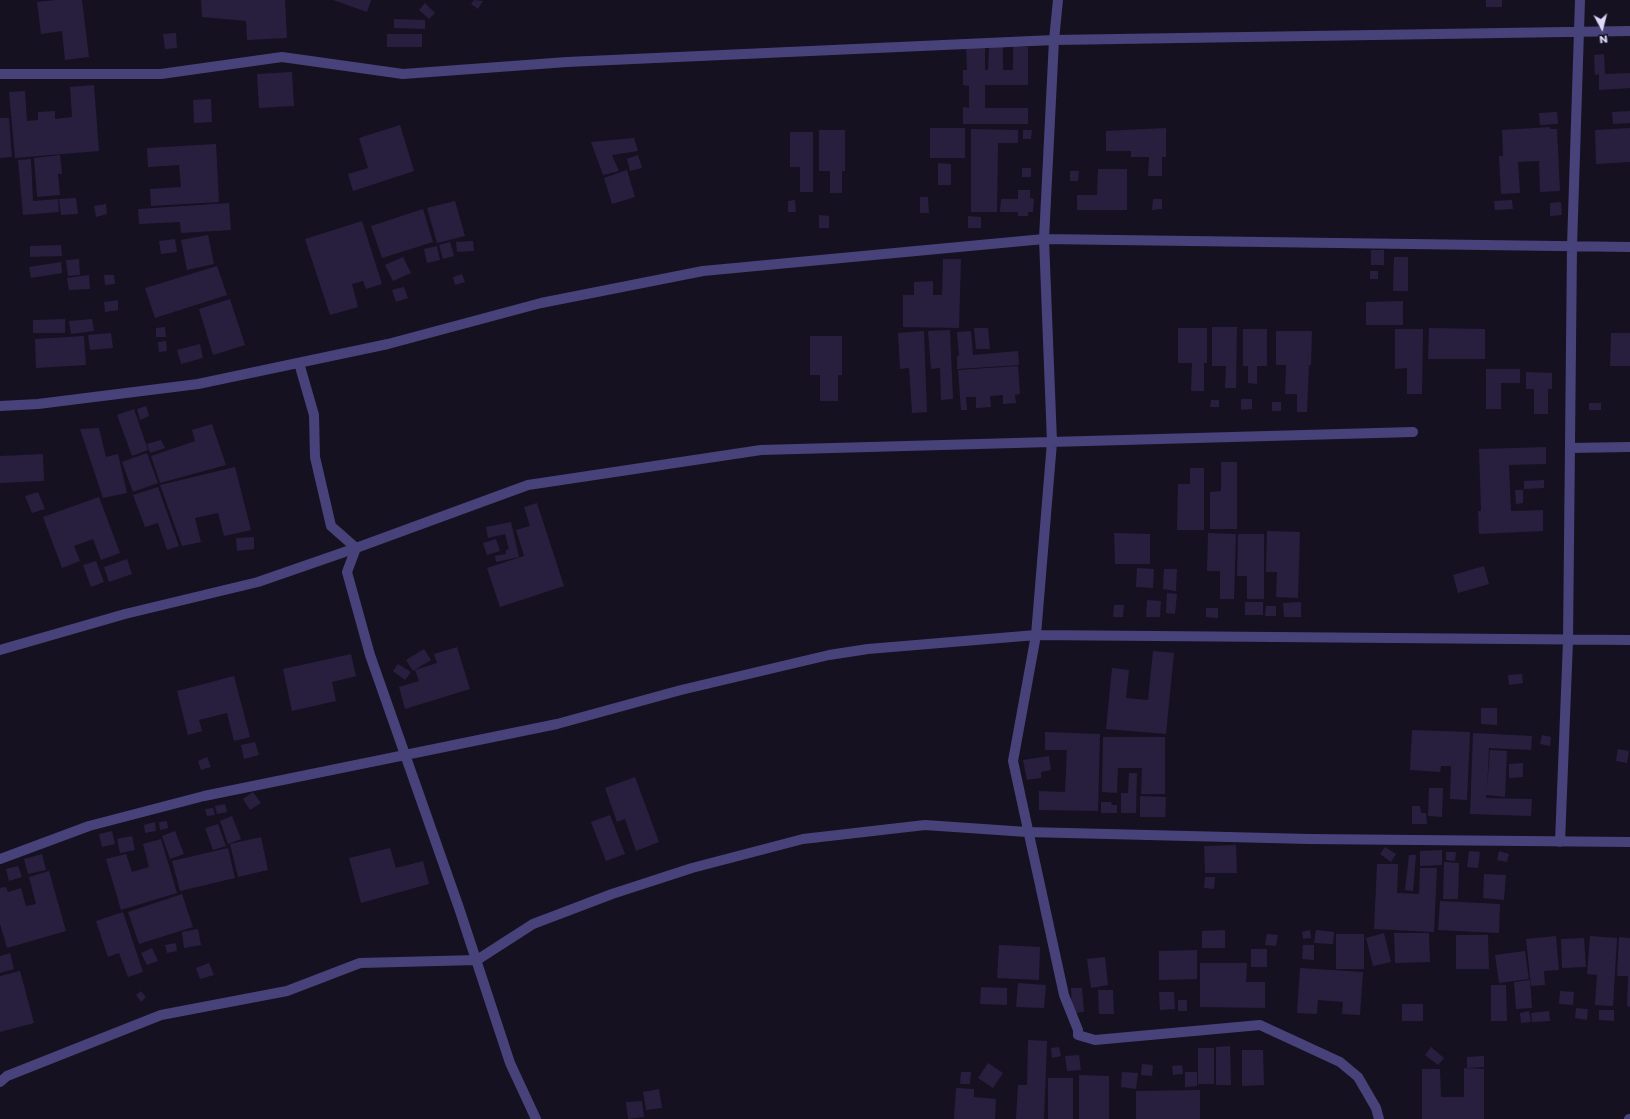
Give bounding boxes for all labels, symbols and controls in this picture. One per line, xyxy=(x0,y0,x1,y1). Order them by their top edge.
north arrow xyxy=(1582,8,1622,48)
text: N xyxy=(1598,31,1609,48)

